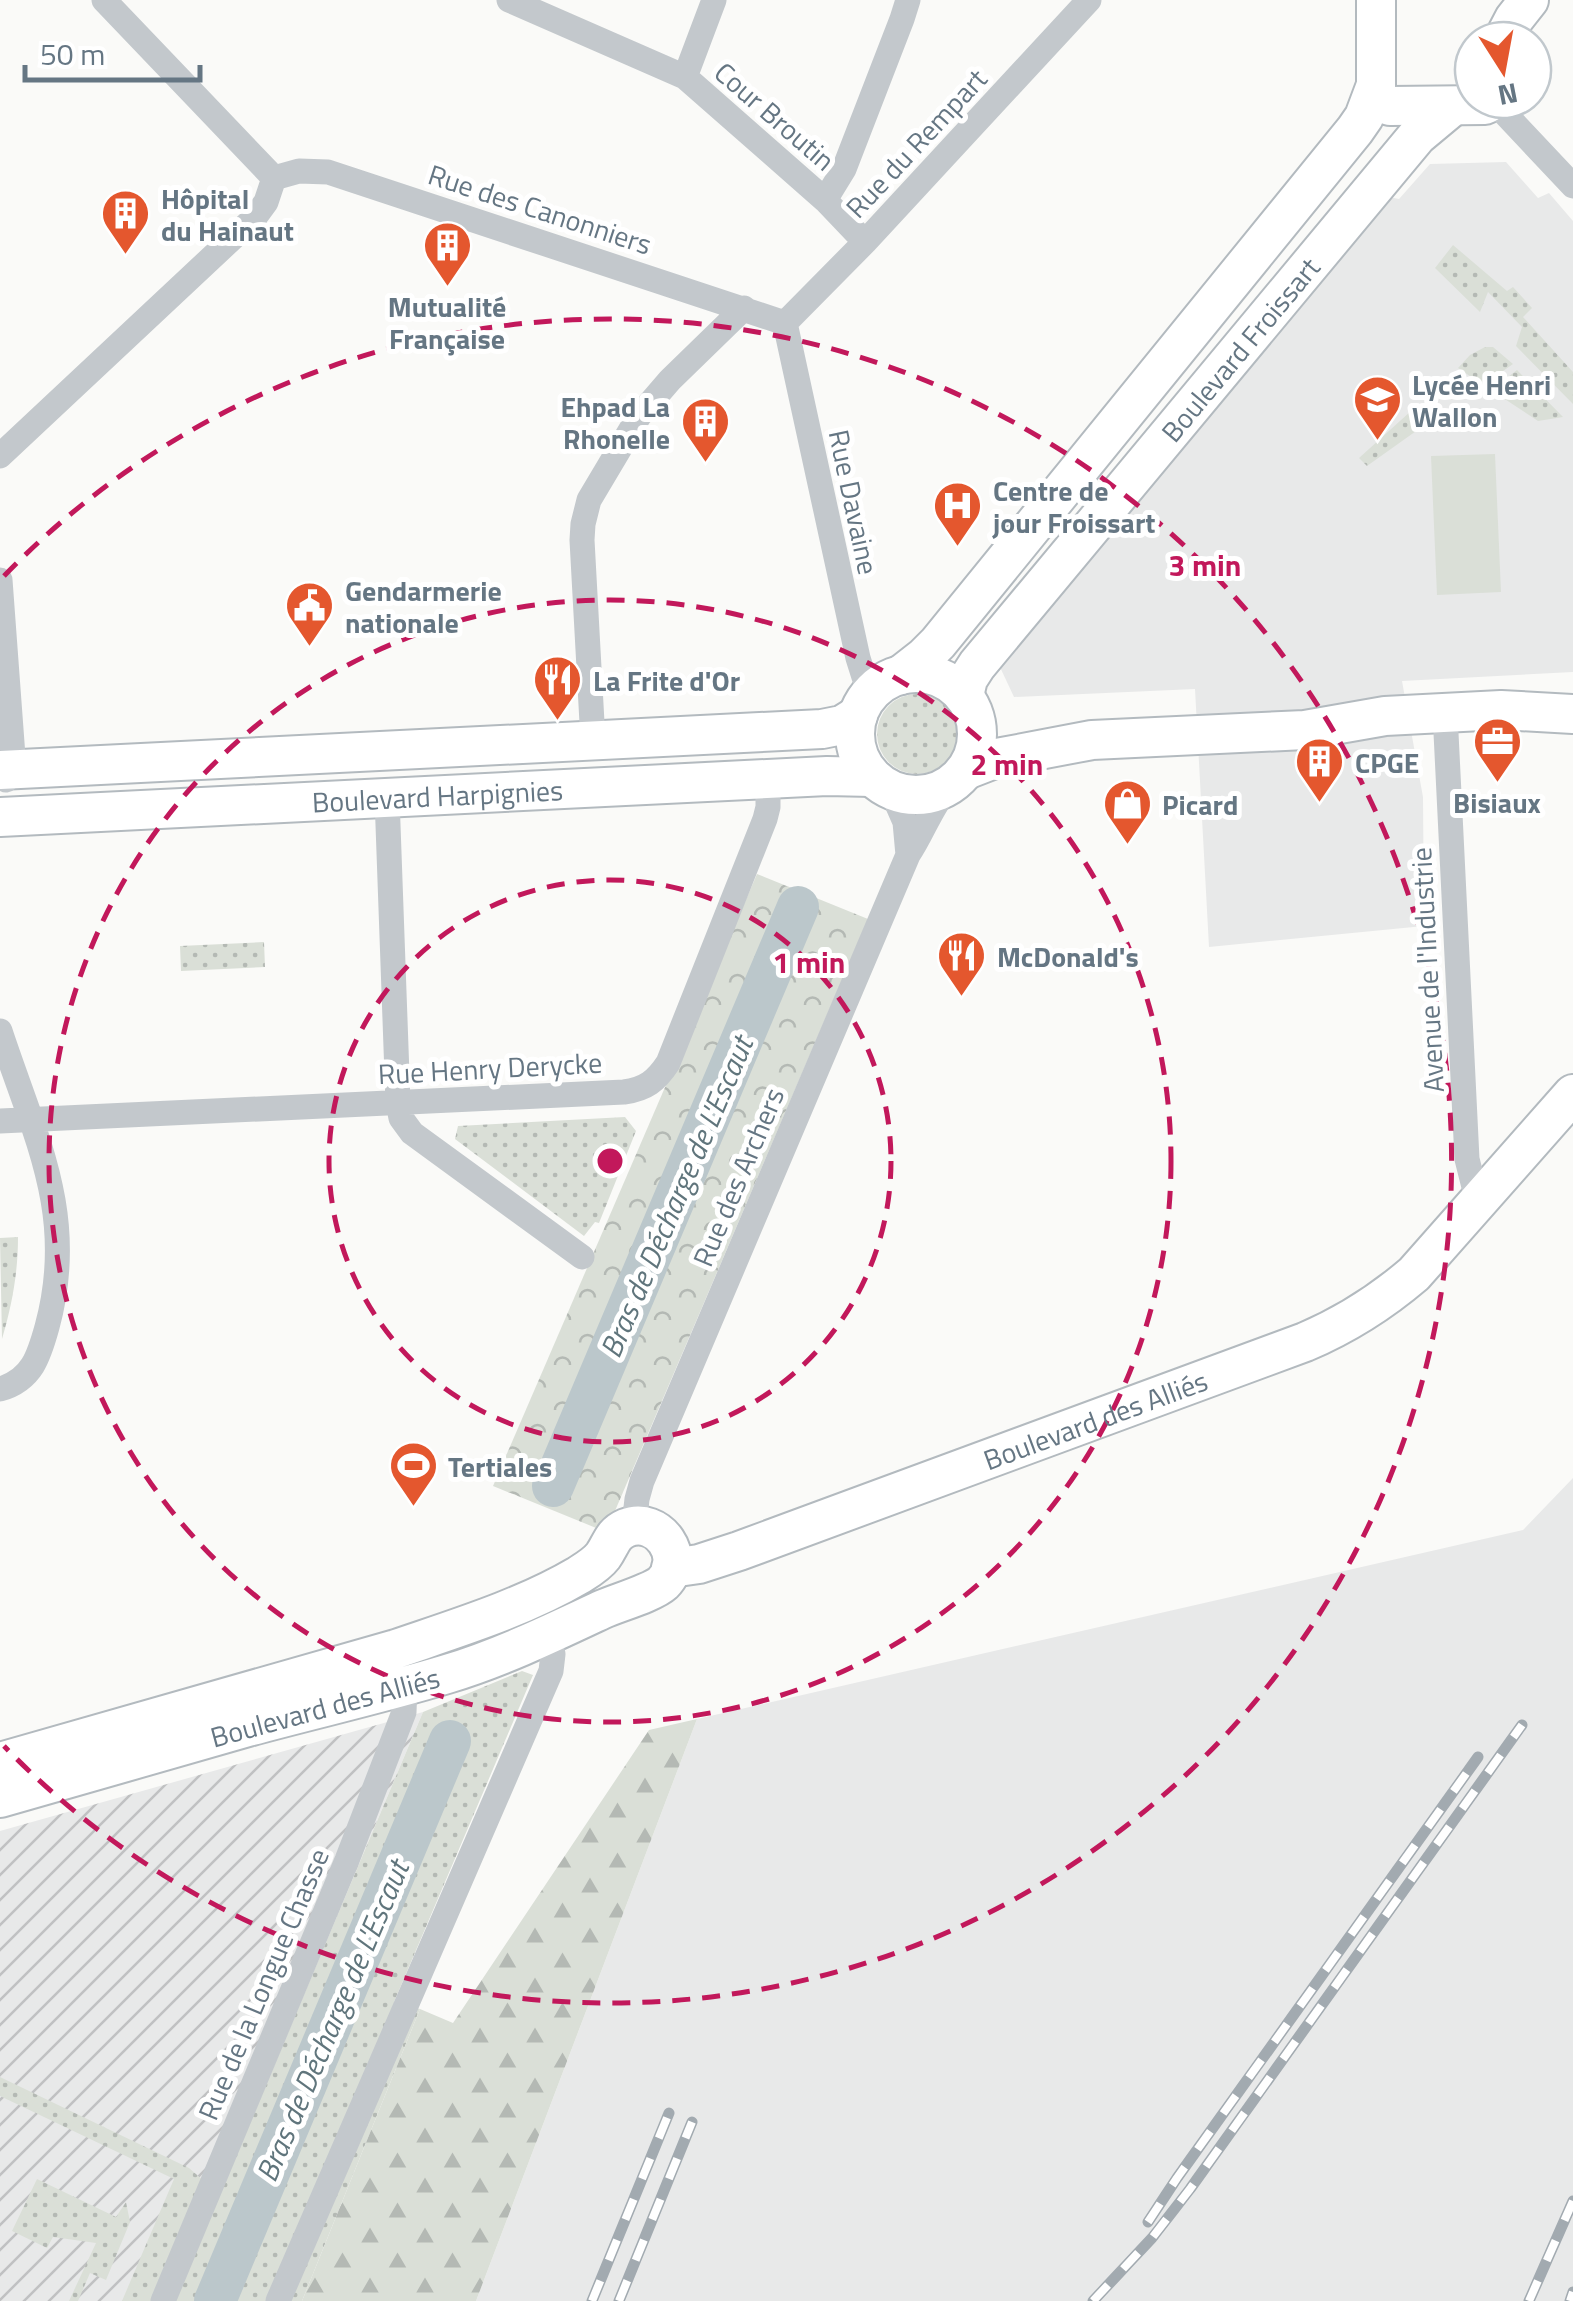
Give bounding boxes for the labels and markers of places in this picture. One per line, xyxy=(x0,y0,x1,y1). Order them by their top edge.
place label: Hôpital du Hainaut xyxy=(161,177,294,252)
building icon: Hôpital du Hainaut xyxy=(100,188,152,256)
building icon: Mutualité Française xyxy=(421,220,473,288)
place label: Mutualité Française xyxy=(388,285,506,360)
place label: Lycée Henri Wallon xyxy=(1412,363,1551,438)
school or university icon: Lycée Henri Wallon xyxy=(1351,374,1403,442)
place label: Ehpad La Rhonelle xyxy=(560,385,670,460)
building icon: Ehpad La Rhonelle xyxy=(679,396,731,464)
place label: Centre de jour Froissart xyxy=(992,469,1156,544)
hospital icon: Centre de jour Froissart xyxy=(932,480,984,548)
place label: Gendarmerie nationale xyxy=(345,569,502,644)
public building icon: Gendarmerie nationale xyxy=(284,580,336,648)
restaurant icon: La Frite d'Or xyxy=(532,654,584,722)
place label: La Frite d'Or xyxy=(593,659,740,702)
office icon: Bisiaux xyxy=(1471,716,1523,784)
building icon: CPGE xyxy=(1294,736,1346,804)
place label: CPGE xyxy=(1355,741,1419,784)
shop icon: Picard xyxy=(1101,778,1153,846)
place label: Bisiaux xyxy=(1453,781,1541,824)
place label: Picard xyxy=(1162,783,1238,826)
restaurant icon: McDonald's xyxy=(936,930,988,998)
place label: McDonald's xyxy=(997,935,1139,978)
centre of rings xyxy=(592,1143,628,1179)
sports icon: Tertiales xyxy=(387,1440,439,1508)
place label: Tertiales xyxy=(448,1445,552,1488)

